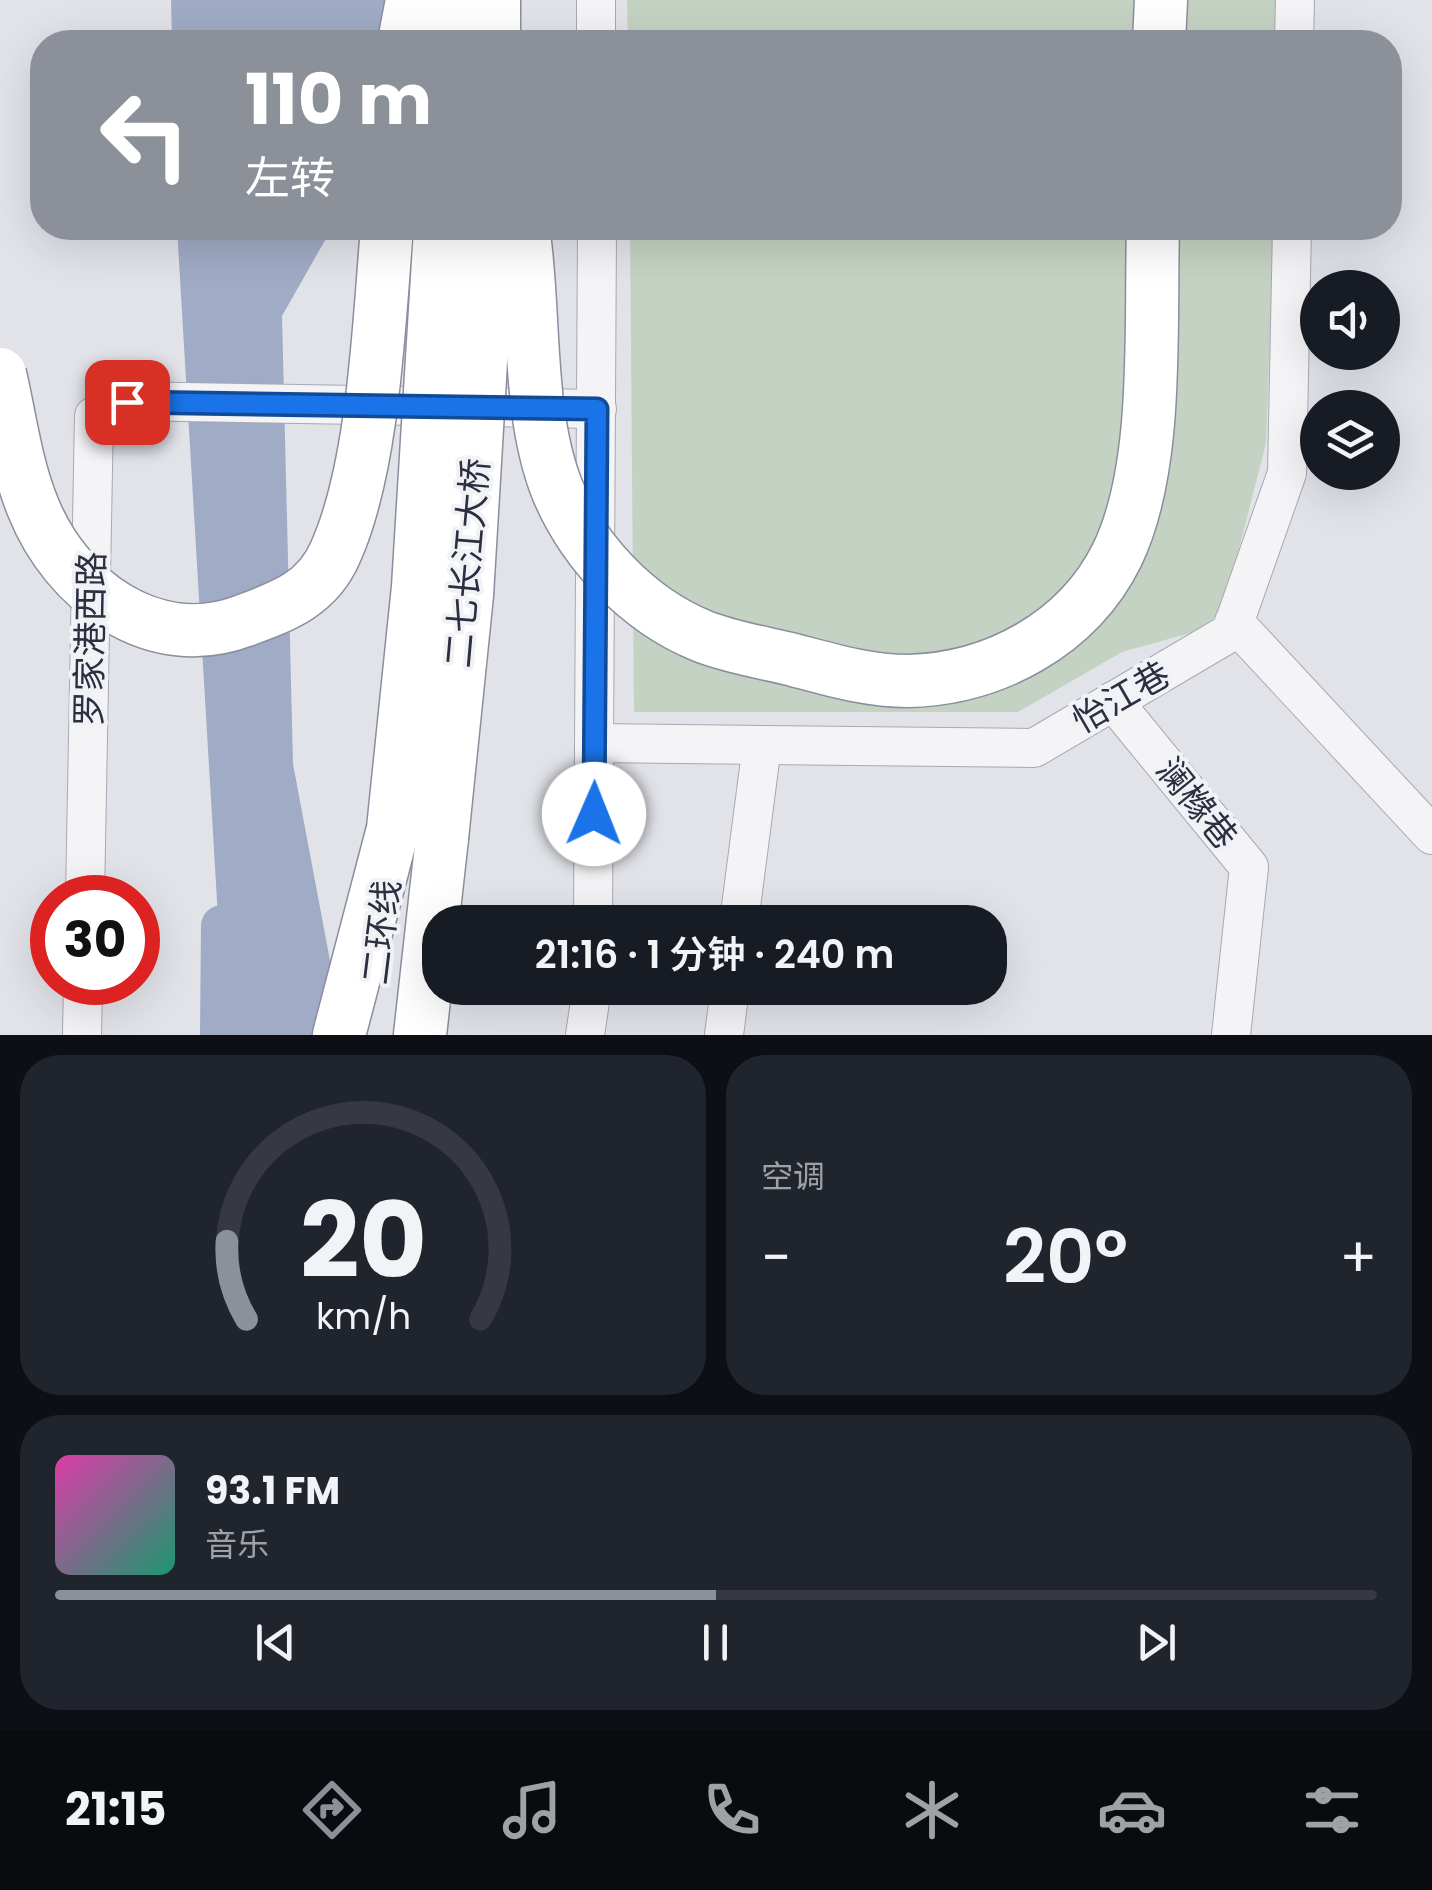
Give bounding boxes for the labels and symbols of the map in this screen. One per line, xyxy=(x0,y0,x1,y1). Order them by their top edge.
pin xyxy=(85,360,170,445)
street label: 二七长江大桥 xyxy=(433,456,501,670)
street label: 罗家港西路 xyxy=(64,551,116,727)
street label: 怡江巷 xyxy=(1063,650,1179,744)
street label: 澜橼巷 xyxy=(1145,747,1249,859)
position arrow xyxy=(542,762,646,866)
speed limit sign: 30 xyxy=(30,875,160,1005)
street label: 二环线 xyxy=(350,877,412,987)

